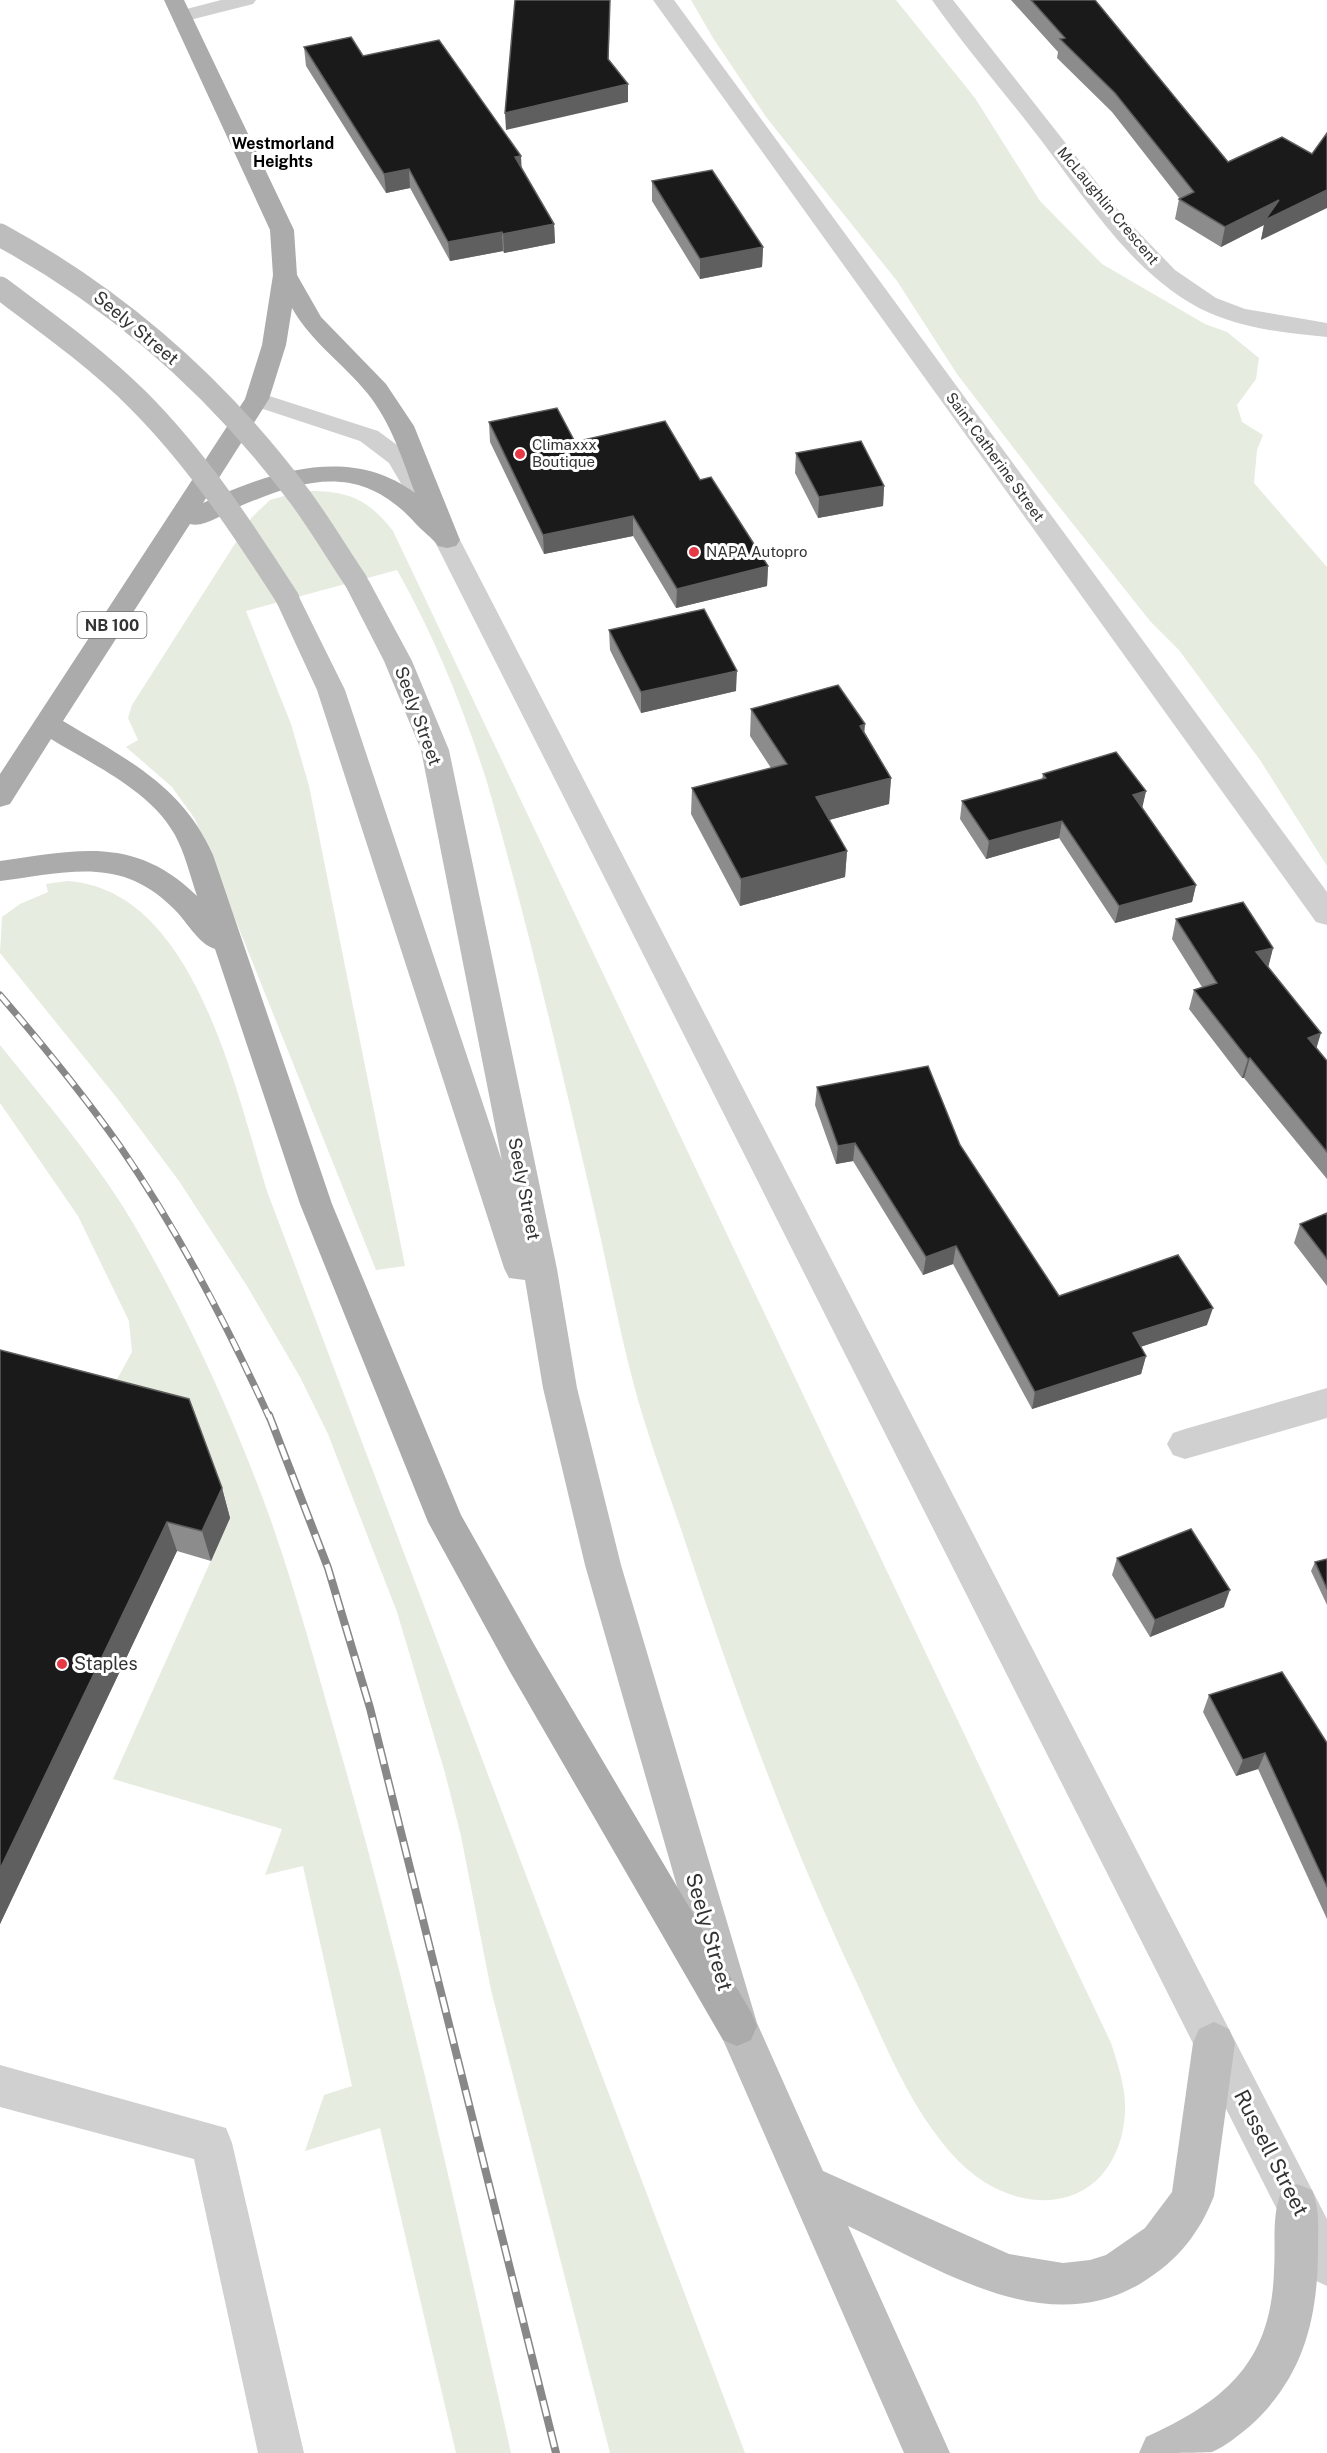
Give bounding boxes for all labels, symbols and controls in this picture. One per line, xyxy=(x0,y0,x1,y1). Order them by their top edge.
district label: Westmorland Heights xyxy=(232,134,334,171)
street label: McLaughlin Crescent xyxy=(1054,143,1163,268)
street label: Seely Street xyxy=(90,286,183,369)
street label: Saint Catherine Street xyxy=(943,389,1048,525)
place label: Climaxxx Boutique xyxy=(532,436,597,470)
marker: Climaxxx Boutique xyxy=(513,447,527,461)
place label: NAPA Autopro xyxy=(706,543,807,560)
marker: NAPA Autopro xyxy=(687,545,701,559)
road number: NB 100 xyxy=(78,612,146,638)
street label: Seely Street xyxy=(391,663,446,768)
street label: Seely Street xyxy=(504,1136,545,1242)
place label: Staples xyxy=(74,1653,138,1674)
marker: Staples xyxy=(55,1657,69,1671)
street label: Seely Street xyxy=(681,1870,738,1994)
street label: Russell Street xyxy=(1229,2086,1314,2220)

